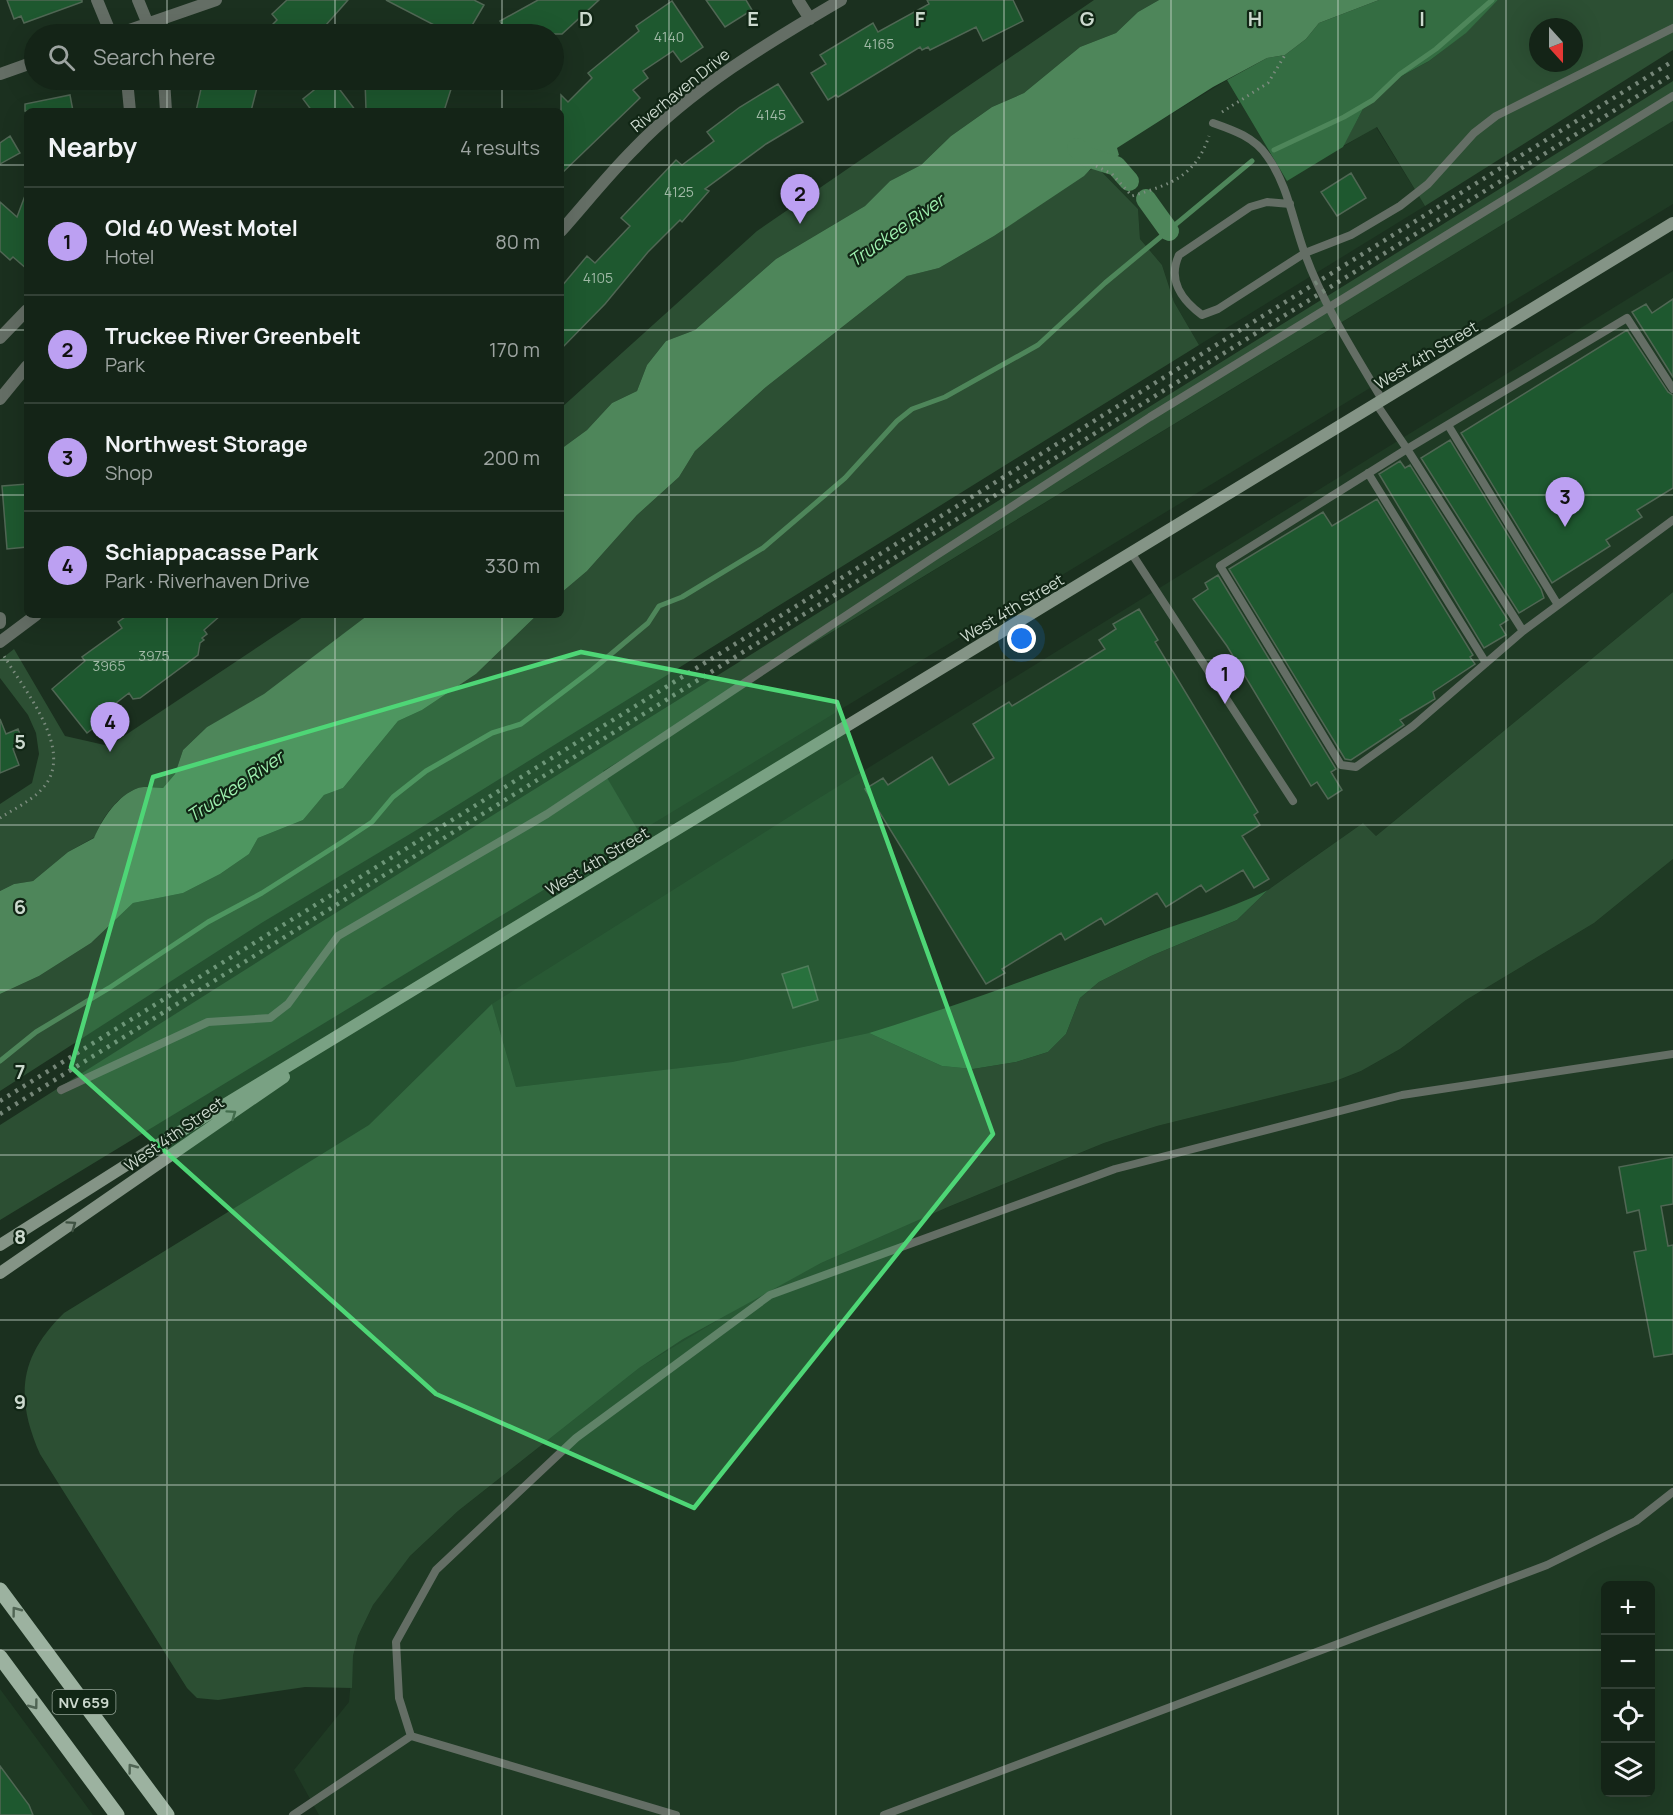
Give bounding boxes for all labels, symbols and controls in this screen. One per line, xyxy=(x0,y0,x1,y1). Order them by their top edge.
text: D xyxy=(579,5,593,32)
text: E xyxy=(747,5,759,32)
text: F xyxy=(915,5,926,32)
text: G xyxy=(1080,5,1095,32)
text: H xyxy=(1248,5,1262,32)
text: I xyxy=(1419,5,1425,32)
north arrow xyxy=(1529,18,1583,72)
search box xyxy=(24,24,564,90)
house number: 4140 xyxy=(654,27,684,46)
house number: 4165 xyxy=(864,34,894,53)
icon: search xyxy=(45,41,78,74)
text: Search here xyxy=(93,42,215,72)
street label: Riverhaven Drive xyxy=(626,43,734,137)
house number: 4145 xyxy=(756,105,786,124)
text: Nearby xyxy=(48,129,137,165)
text: 4 results xyxy=(460,134,540,161)
pin: 2 xyxy=(780,174,820,224)
house number: 4125 xyxy=(664,182,694,201)
water label: Truckee River xyxy=(843,187,951,272)
text: Old 40 West Motel xyxy=(105,213,298,243)
text: 1 xyxy=(63,228,72,255)
text: 80 m xyxy=(495,228,540,255)
text: Hotel xyxy=(105,243,155,270)
house number: 4105 xyxy=(583,268,613,287)
street label: West 4th Street xyxy=(1370,315,1482,395)
text: Truckee River Greenbelt xyxy=(105,321,361,351)
text: 2 xyxy=(62,336,73,363)
text: 170 m xyxy=(489,336,540,363)
text: Park xyxy=(105,351,145,378)
text: Northwest Storage xyxy=(105,429,308,459)
text: 3 xyxy=(62,444,73,471)
text: 200 m xyxy=(483,444,540,471)
text: Shop xyxy=(105,459,153,486)
pin: 3 xyxy=(1546,478,1584,527)
text: Schiappacasse Park xyxy=(105,537,318,567)
text: 4 xyxy=(61,552,74,579)
text: 330 m xyxy=(485,552,540,579)
text: Park · Riverhaven Drive xyxy=(105,567,310,594)
street label: West 4th Street xyxy=(956,568,1068,648)
your location xyxy=(1007,624,1036,653)
house number: 3975 xyxy=(138,646,170,665)
pin: 1 xyxy=(1206,654,1244,704)
house number: 3965 xyxy=(92,656,126,675)
pin: 4 xyxy=(90,702,130,752)
text: 5 xyxy=(14,728,26,755)
water label: Truckee River xyxy=(182,743,290,827)
street label: West 4th Street xyxy=(541,821,653,901)
text: 6 xyxy=(14,893,26,920)
text: 7 xyxy=(15,1058,25,1085)
street label: West 4th Street xyxy=(120,1091,228,1177)
one-way arrow xyxy=(226,1110,237,1121)
one-way arrow xyxy=(66,1221,77,1232)
text: 8 xyxy=(14,1223,26,1250)
text: 9 xyxy=(14,1388,26,1415)
map controls xyxy=(1601,1581,1655,1797)
button: + xyxy=(1601,1581,1655,1635)
one-way arrow xyxy=(12,1607,23,1618)
button: − xyxy=(1601,1635,1655,1689)
button: locate xyxy=(1601,1689,1655,1743)
road number: NV 659 xyxy=(52,1690,116,1714)
one-way arrow xyxy=(27,1698,38,1709)
button: layers xyxy=(1601,1743,1655,1797)
one-way arrow xyxy=(128,1764,139,1775)

